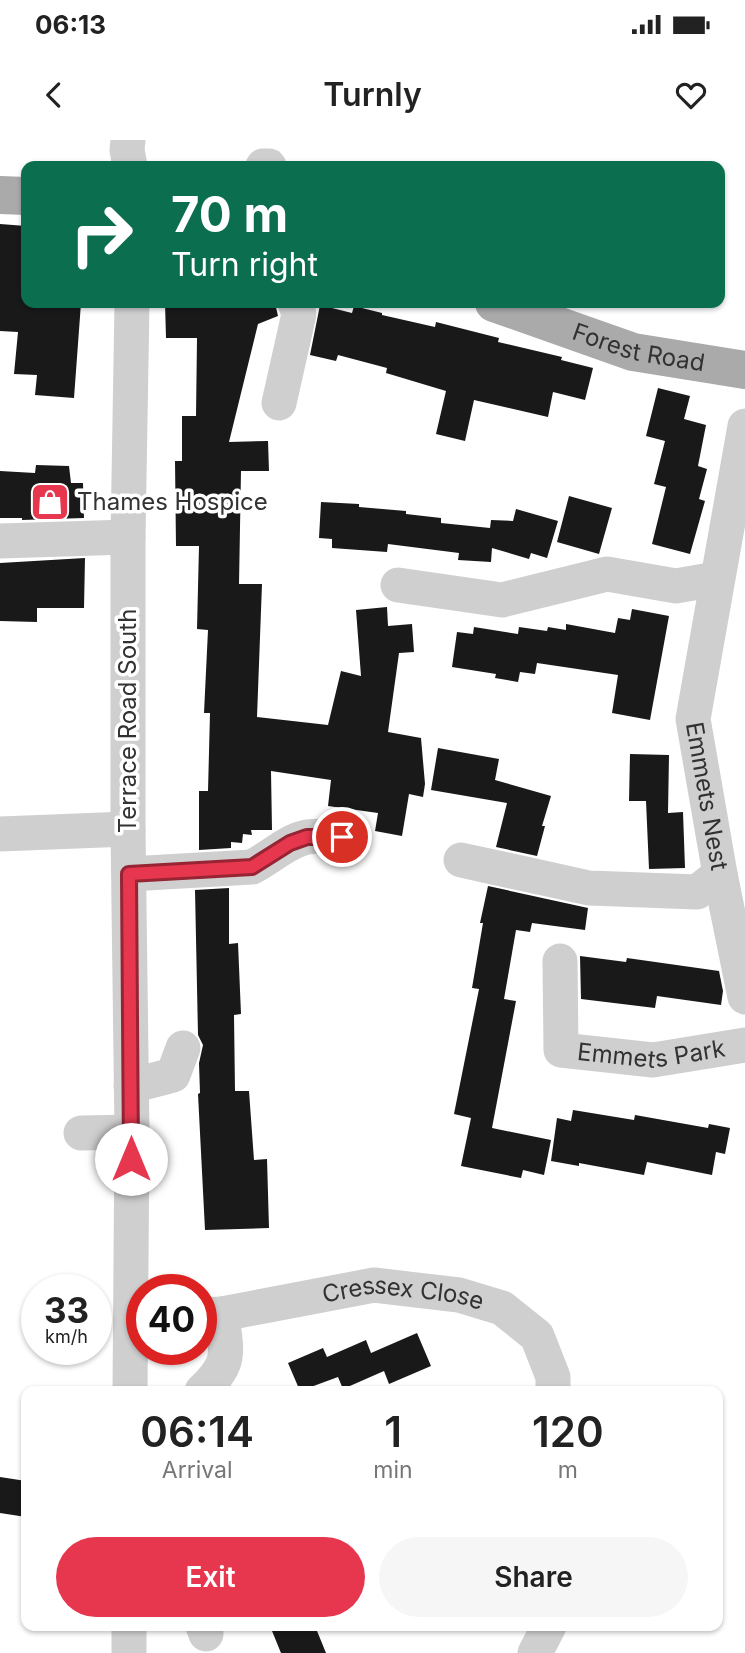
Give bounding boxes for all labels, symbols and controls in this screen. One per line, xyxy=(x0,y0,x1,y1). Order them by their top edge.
text: 06:13 xyxy=(35,9,106,40)
text: Turnly xyxy=(323,75,422,114)
icon: back xyxy=(35,76,73,114)
icon: heart xyxy=(672,76,710,114)
text: 70 m xyxy=(171,185,288,244)
icon: right xyxy=(56,189,147,280)
text: Turn right xyxy=(171,245,318,284)
street label: Forest Road xyxy=(569,317,707,377)
shop icon: Thames Hospice xyxy=(29,481,71,523)
place label: Thames Hospice xyxy=(77,487,268,516)
street label: Terrace Road South xyxy=(113,609,142,833)
street label: Emmets Nest xyxy=(680,720,734,873)
pin xyxy=(312,807,372,867)
icon: arrive xyxy=(323,818,361,856)
street label: Emmets Park xyxy=(576,1033,727,1074)
position arrow xyxy=(94,1122,168,1196)
street label: Cressex Close xyxy=(320,1270,488,1316)
speed limit sign: 40 xyxy=(126,1274,217,1365)
text: 33 xyxy=(44,1289,89,1331)
text: km/h xyxy=(45,1326,88,1347)
text: 06:14 xyxy=(140,1406,254,1457)
text: 1 xyxy=(384,1406,402,1457)
text: 120 xyxy=(532,1406,604,1457)
text: Arrival xyxy=(162,1456,233,1484)
text: min xyxy=(373,1456,413,1484)
text: m xyxy=(558,1456,578,1484)
button: Exit xyxy=(56,1537,365,1617)
button: Share xyxy=(379,1537,688,1617)

